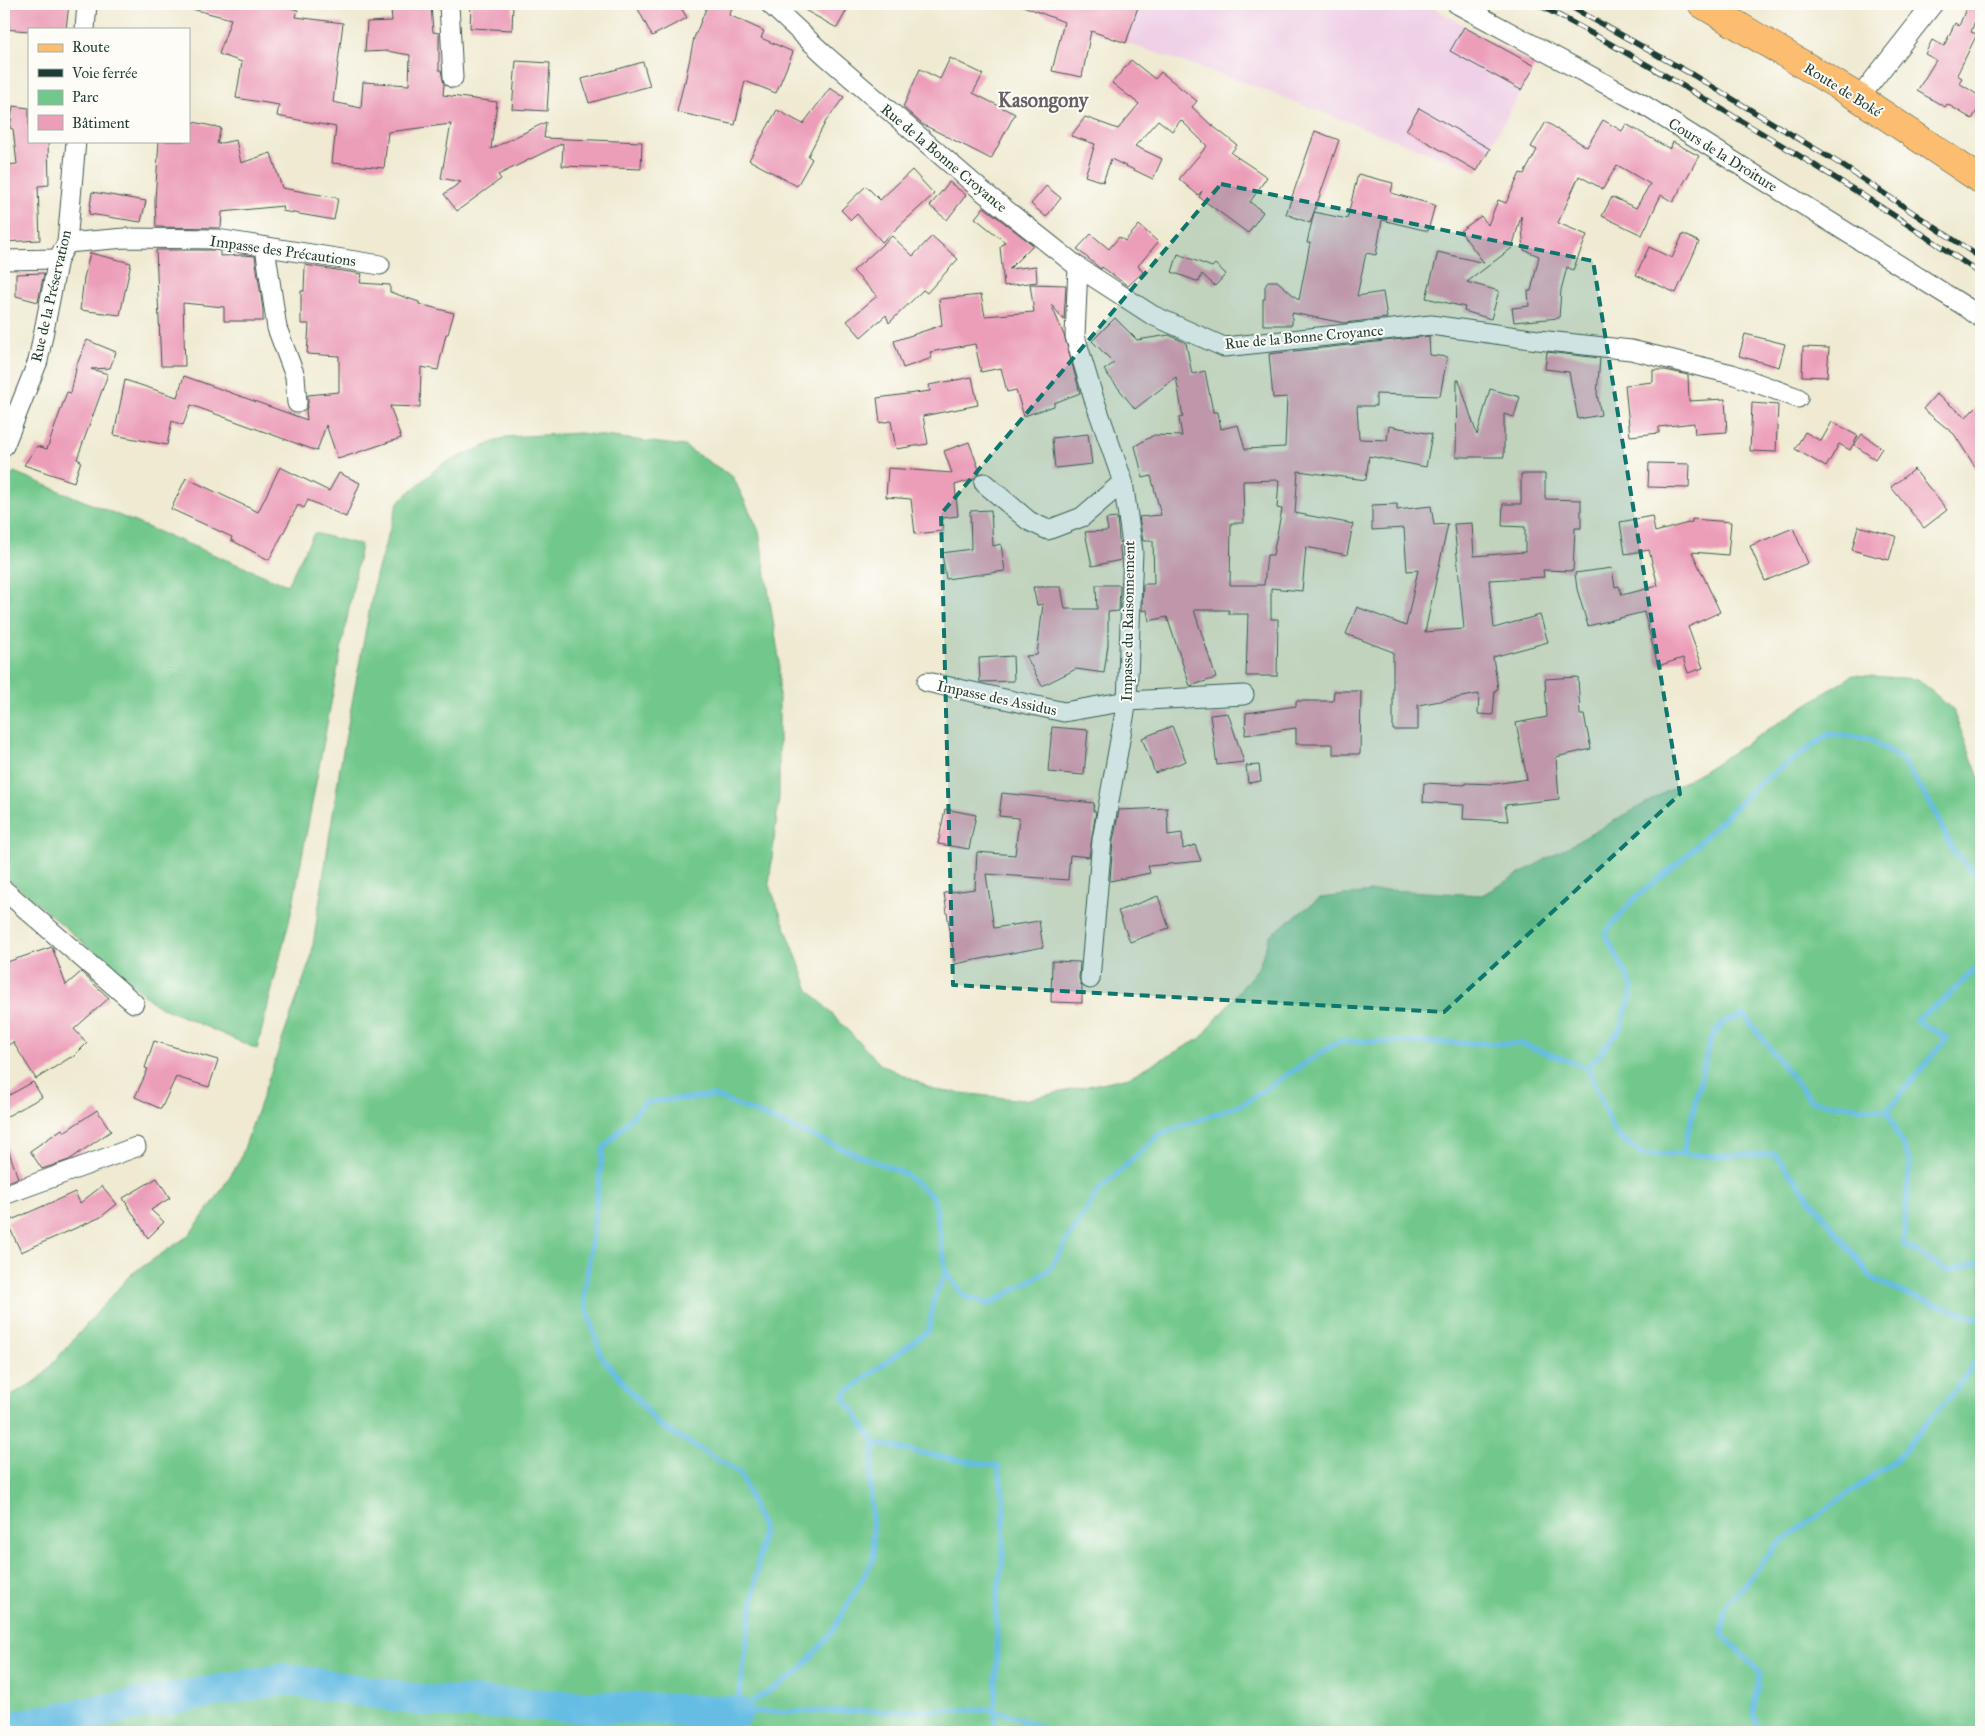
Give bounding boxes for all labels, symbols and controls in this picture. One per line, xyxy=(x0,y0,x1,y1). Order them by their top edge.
legend xyxy=(28,28,190,142)
text: Route xyxy=(72,38,110,56)
street label: Route de Boké xyxy=(1801,59,1886,121)
text: Voie ferrée xyxy=(71,64,137,82)
text: Parc xyxy=(72,88,99,106)
district label: Kasongony xyxy=(998,88,1090,113)
street label: Rue de la Bonne Croyance xyxy=(877,100,1011,216)
text: Bâtiment xyxy=(72,114,131,132)
street label: Cours de la Droiture xyxy=(1665,114,1781,196)
street label: Rue de la Préservation xyxy=(27,228,75,364)
street label: Impasse des Précautions xyxy=(209,232,357,270)
street label: Rue de la Bonne Croyance xyxy=(1224,321,1384,353)
street label: Impasse du Raisonnement xyxy=(1118,540,1138,702)
street label: Impasse des Assidus xyxy=(936,677,1058,719)

